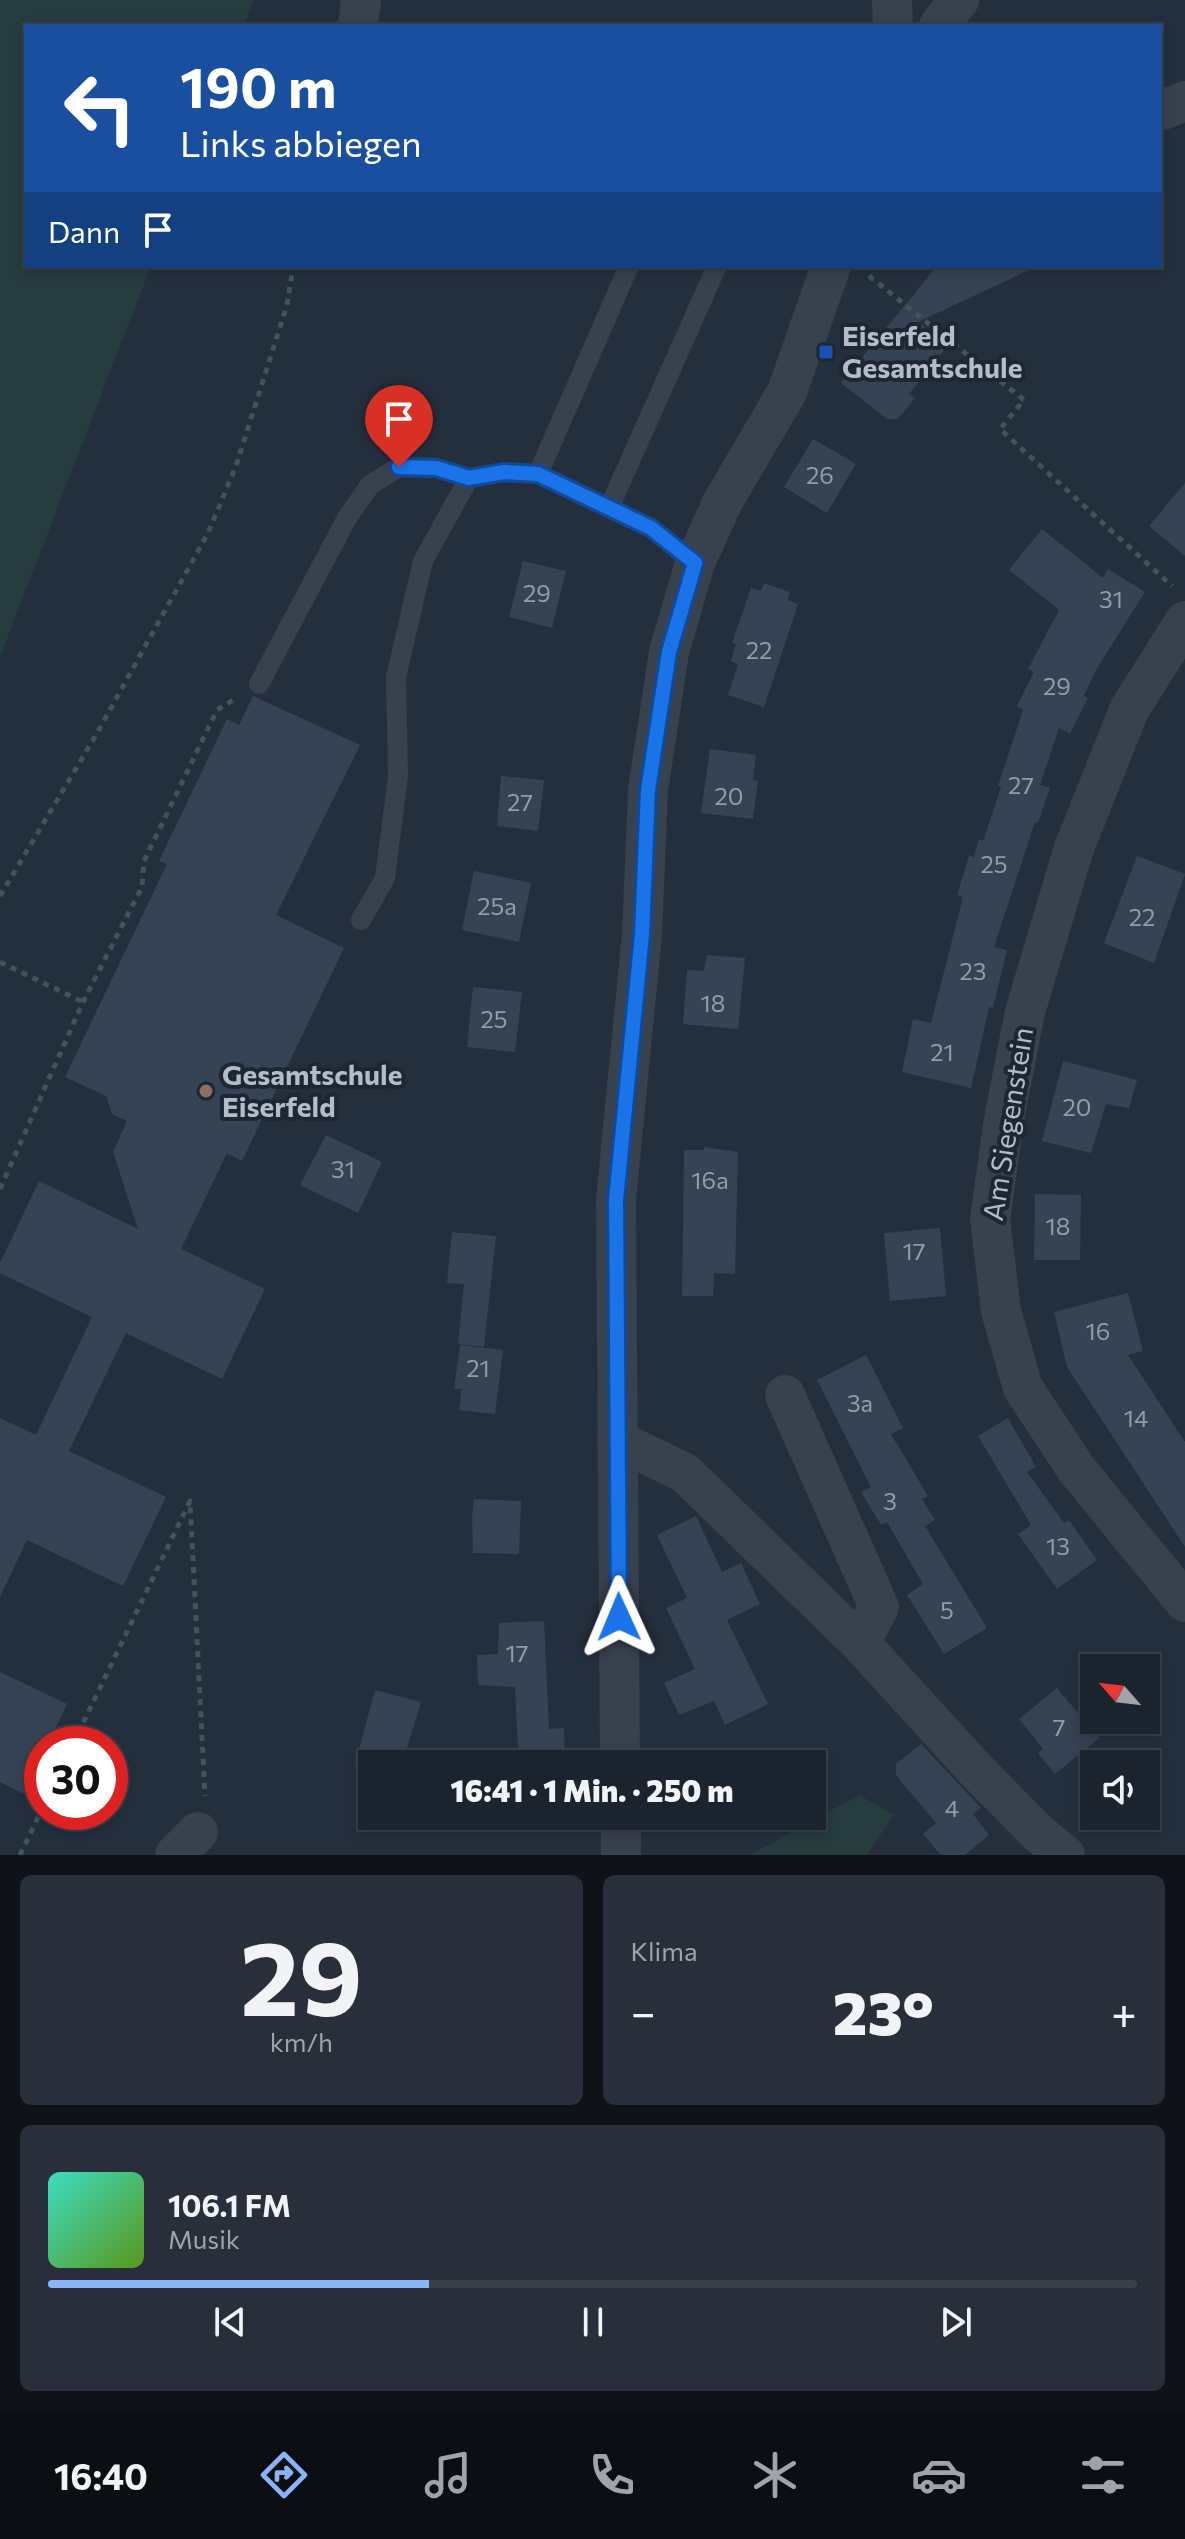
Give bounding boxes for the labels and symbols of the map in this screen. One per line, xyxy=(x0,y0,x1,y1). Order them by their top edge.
place label: Eiserfeld Gesamtschule xyxy=(842,318,1022,384)
marker: Eiserfeld Gesamtschule xyxy=(817,343,835,361)
pin xyxy=(365,385,433,467)
house number: 26 xyxy=(806,460,834,489)
house number: 29 xyxy=(523,578,551,607)
house number: 31 xyxy=(1099,584,1123,613)
house number: 22 xyxy=(746,635,772,664)
house number: 29 xyxy=(1043,671,1071,700)
house number: 27 xyxy=(1008,770,1034,799)
house number: 20 xyxy=(715,781,743,810)
house number: 27 xyxy=(507,787,533,816)
house number: 25 xyxy=(980,849,1008,878)
house number: 25a xyxy=(477,891,517,920)
house number: 22 xyxy=(1129,902,1155,931)
house number: 23 xyxy=(959,956,987,985)
house number: 18 xyxy=(701,988,725,1017)
house number: 25 xyxy=(480,1004,508,1033)
street label: Am Siegenstein xyxy=(975,1025,1039,1223)
house number: 21 xyxy=(930,1037,954,1066)
place label: Gesamtschule Eiserfeld xyxy=(222,1057,402,1123)
marker: Gesamtschule Eiserfeld xyxy=(197,1082,215,1100)
house number: 20 xyxy=(1063,1092,1091,1121)
house number: 31 xyxy=(331,1154,355,1183)
house number: 16a xyxy=(691,1165,729,1194)
house number: 18 xyxy=(1046,1211,1070,1240)
house number: 17 xyxy=(903,1236,925,1265)
house number: 16 xyxy=(1086,1316,1110,1345)
house number: 21 xyxy=(466,1353,490,1382)
house number: 3a xyxy=(847,1388,873,1417)
house number: 14 xyxy=(1124,1403,1148,1432)
house number: 3 xyxy=(883,1486,897,1515)
house number: 13 xyxy=(1046,1531,1070,1560)
position arrow xyxy=(577,1575,661,1659)
house number: 5 xyxy=(940,1595,954,1624)
house number: 17 xyxy=(506,1638,528,1667)
north arrow xyxy=(1080,1654,1160,1734)
house number: 7 xyxy=(1053,1712,1065,1741)
speed limit sign: 30 xyxy=(24,1726,128,1830)
house number: 4 xyxy=(945,1793,959,1822)

